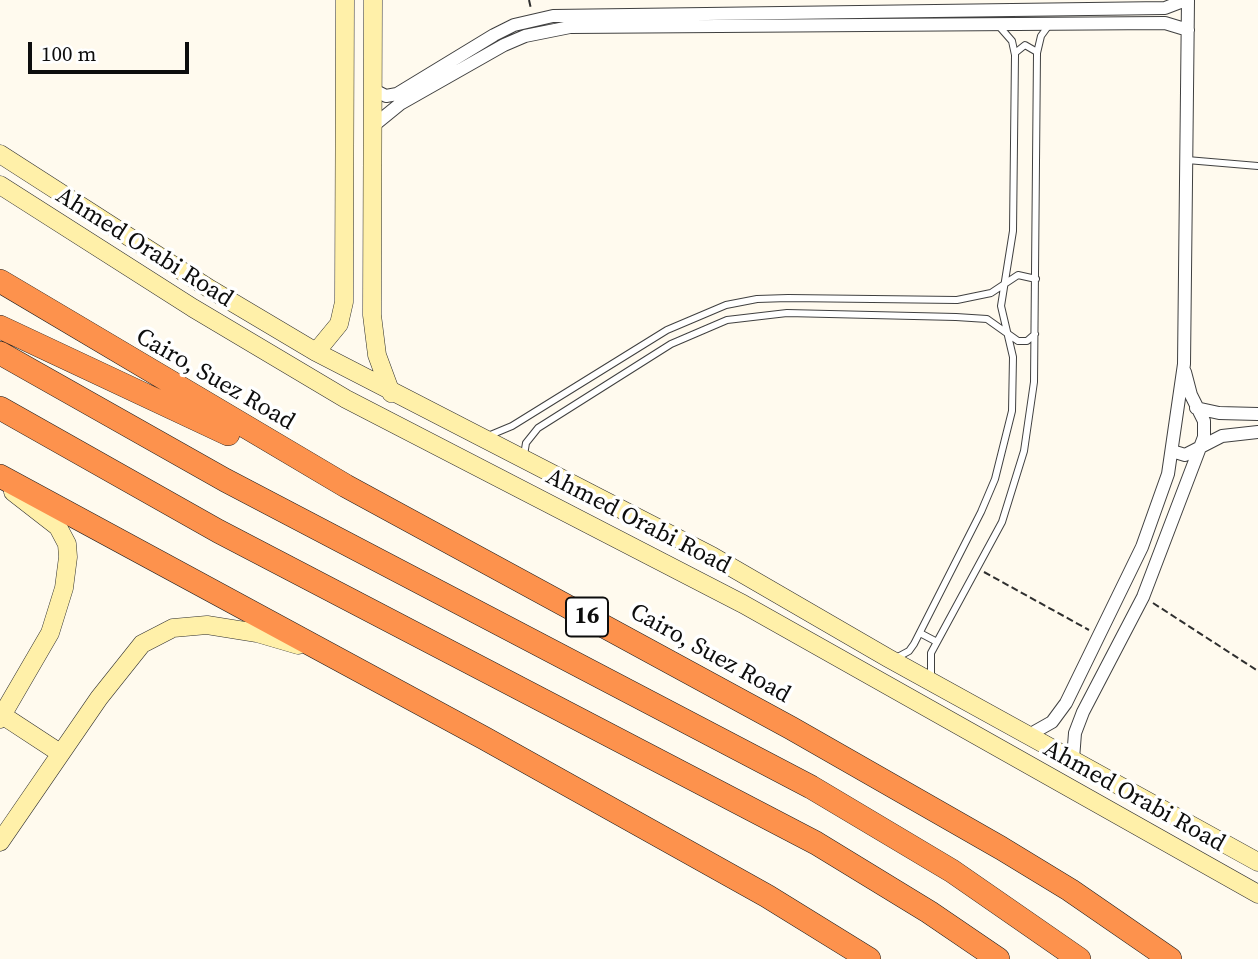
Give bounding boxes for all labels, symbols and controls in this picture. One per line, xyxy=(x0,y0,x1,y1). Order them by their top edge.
scale bar xyxy=(32,28,192,72)
text: 100 m xyxy=(41,39,96,68)
street label: Ahmed Orabi Road xyxy=(50,182,238,314)
street label: Cairo, Suez Road xyxy=(130,323,300,437)
street label: Ahmed Orabi Road xyxy=(541,463,735,581)
road number: 16 xyxy=(566,597,608,636)
street label: Cairo, Suez Road xyxy=(625,598,795,710)
street label: Ahmed Orabi Road xyxy=(1038,735,1230,859)

